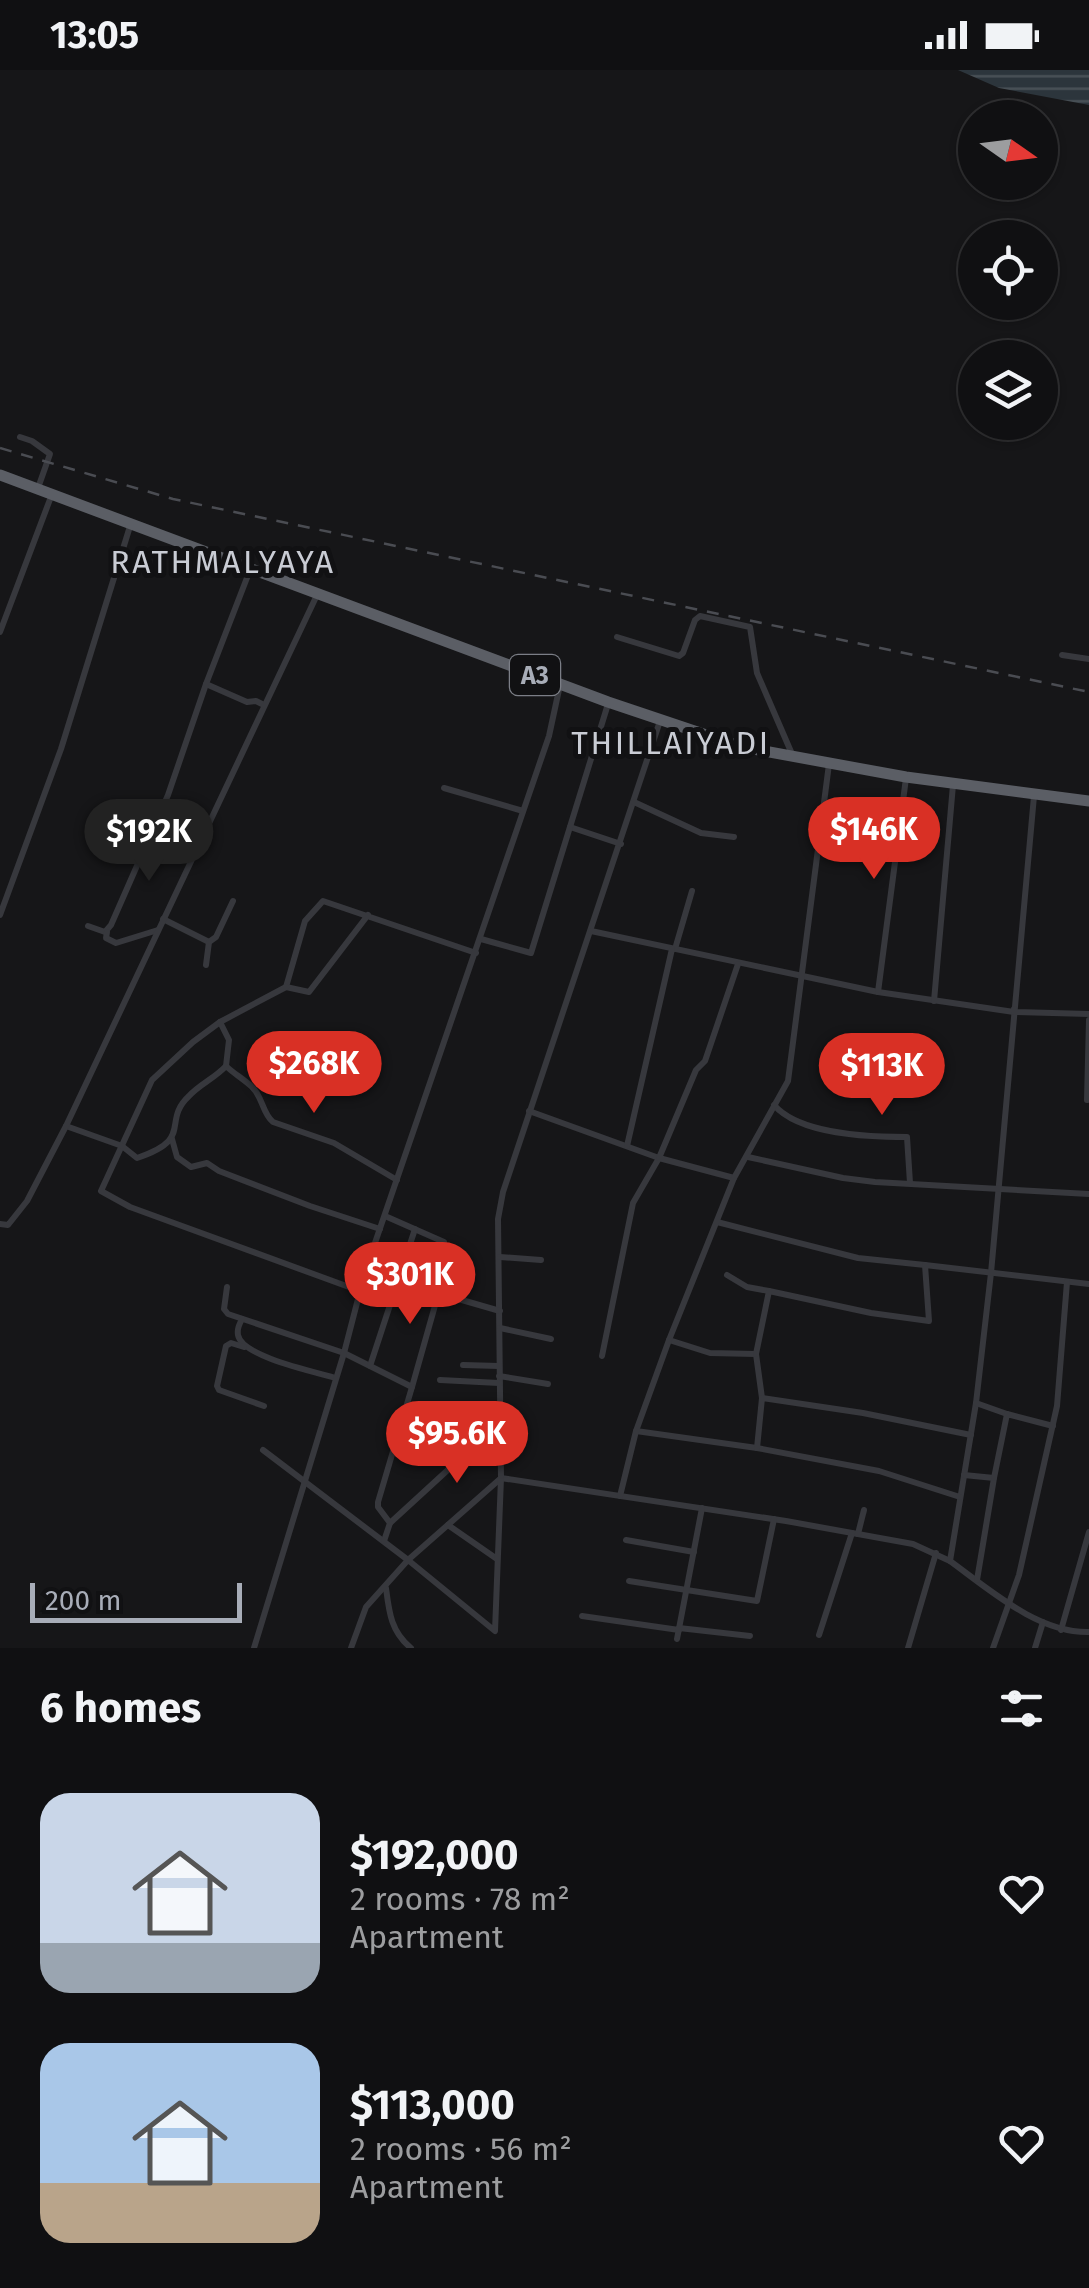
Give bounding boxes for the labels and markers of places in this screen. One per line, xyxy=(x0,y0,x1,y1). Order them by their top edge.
pin: $146K xyxy=(804,797,944,882)
pin: $192K xyxy=(79,799,219,884)
pin: $268K xyxy=(244,1031,384,1116)
pin: $113K xyxy=(812,1033,952,1118)
pin: $301K xyxy=(340,1242,480,1327)
pin: $95.6K xyxy=(376,1401,538,1486)

